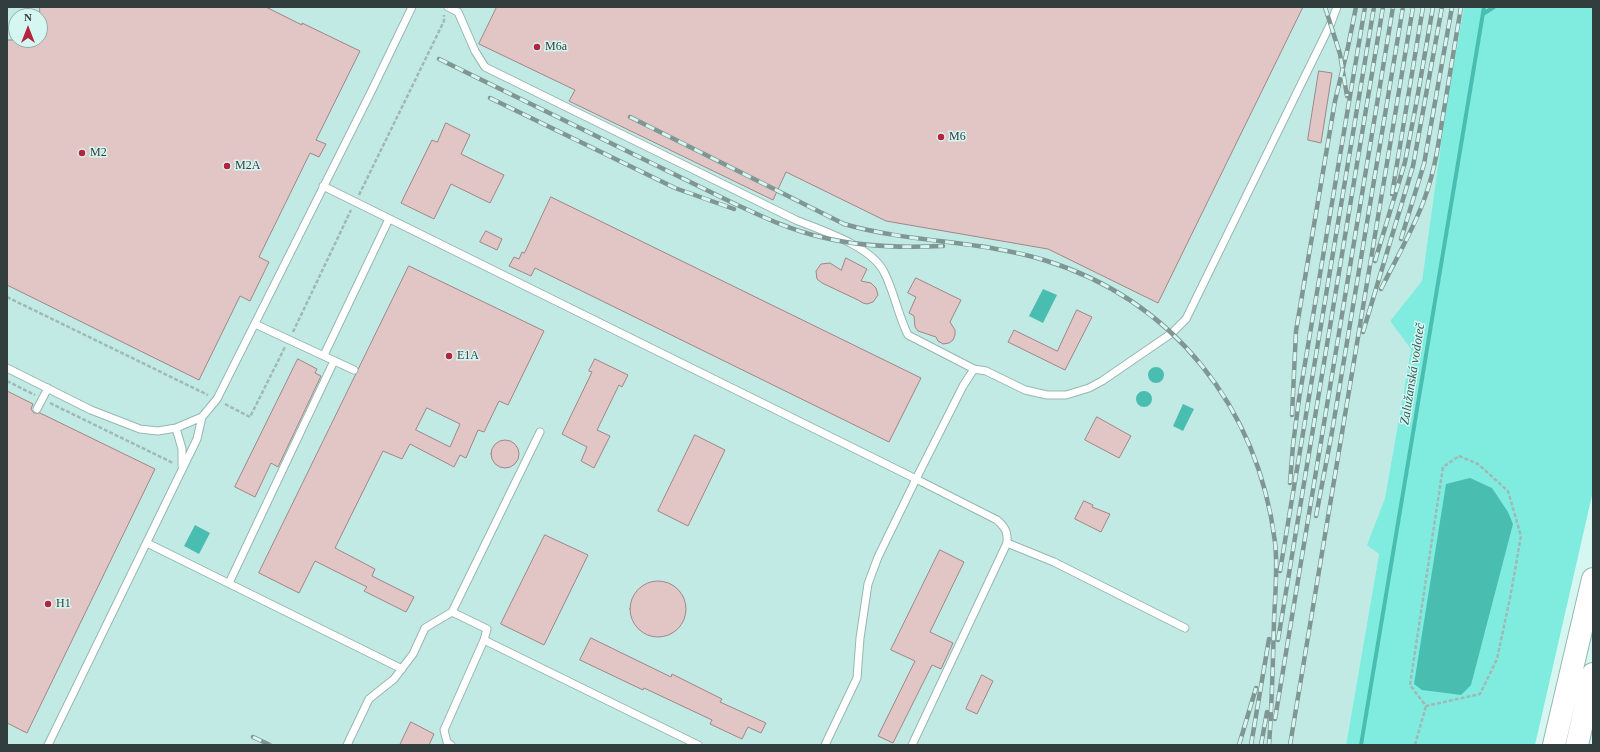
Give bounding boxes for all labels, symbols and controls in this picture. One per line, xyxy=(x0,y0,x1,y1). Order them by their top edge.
north arrow xyxy=(8,8,48,48)
text: N xyxy=(24,11,32,23)
place label: M6a xyxy=(545,40,567,54)
marker: M6a xyxy=(532,42,542,52)
place label: M6 xyxy=(949,130,966,144)
marker: M6 xyxy=(936,132,946,142)
place label: M2 xyxy=(90,146,107,160)
marker: M2 xyxy=(77,148,87,158)
place label: M2A xyxy=(235,159,260,173)
marker: M2A xyxy=(222,161,232,171)
water label: Zalužanská vodoteč xyxy=(1397,322,1429,426)
place label: E1A xyxy=(457,349,479,363)
marker: E1A xyxy=(444,351,454,361)
place label: H1 xyxy=(56,597,71,611)
marker: H1 xyxy=(43,599,53,609)

